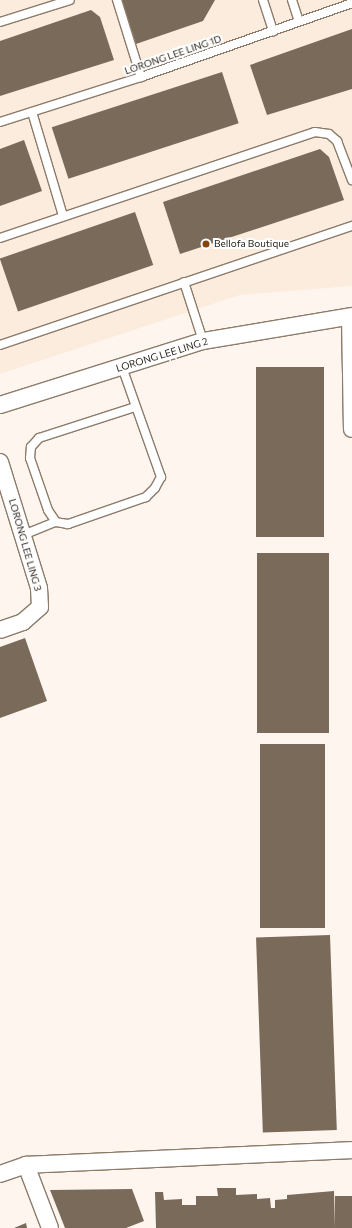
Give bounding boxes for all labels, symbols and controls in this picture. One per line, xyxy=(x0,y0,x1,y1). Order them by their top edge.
street label: LORONG LEE LING 1D xyxy=(123,33,223,77)
place label: Bellofa Boutique xyxy=(214,238,289,250)
marker: Bellofa Boutique xyxy=(201,239,211,249)
street label: LORONG LEE LING 2 xyxy=(115,335,209,375)
street label: LORONG LEE LING 3 xyxy=(6,497,44,593)

